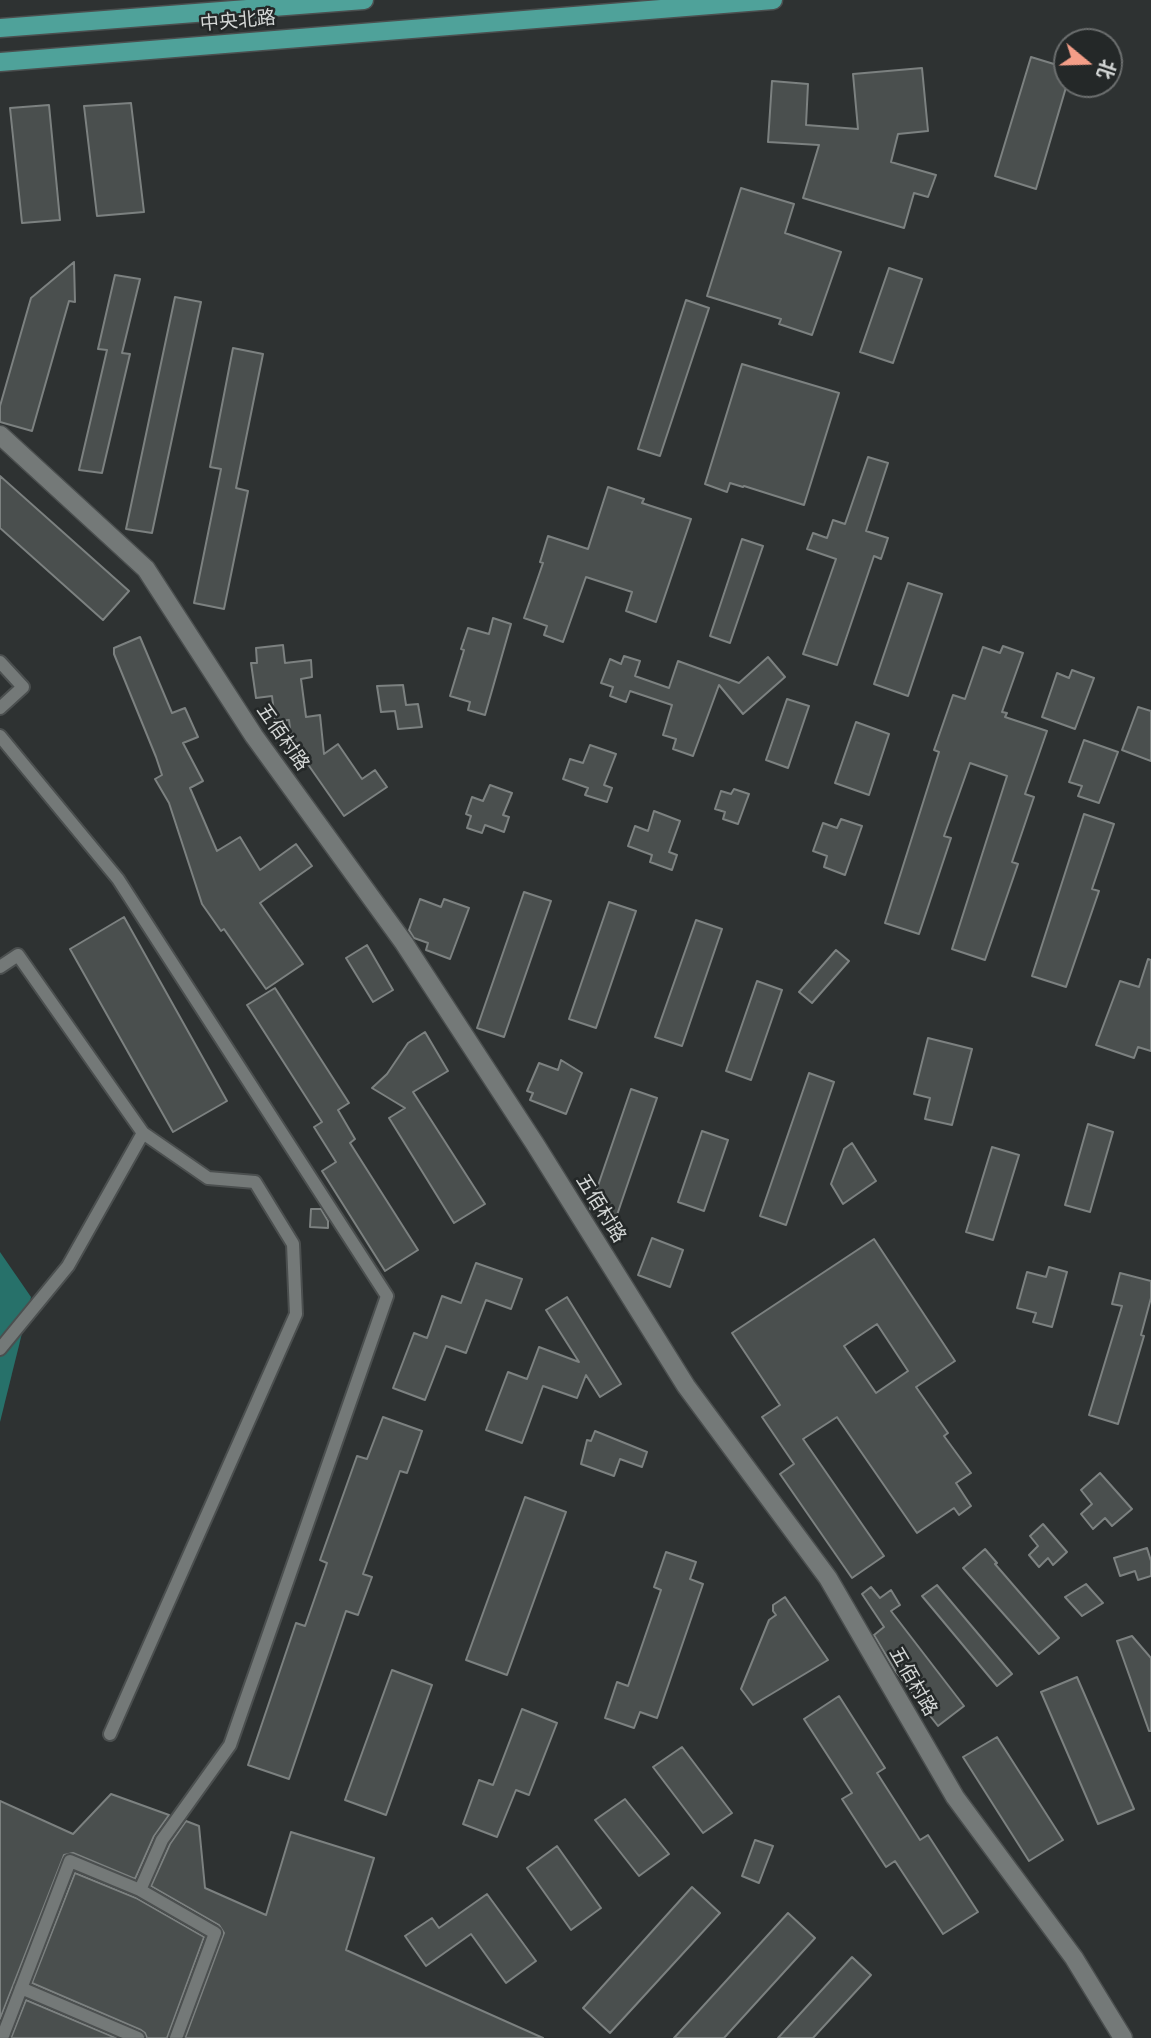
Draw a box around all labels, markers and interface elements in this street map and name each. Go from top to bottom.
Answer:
street label: 中央北路 [199,7,277,37]
north arrow [1053,28,1123,98]
text: 北 [1091,56,1122,83]
street label: 五佰村路 [251,700,313,776]
street label: 五佰村路 [570,1171,630,1247]
street label: 五佰村路 [883,1643,941,1721]

